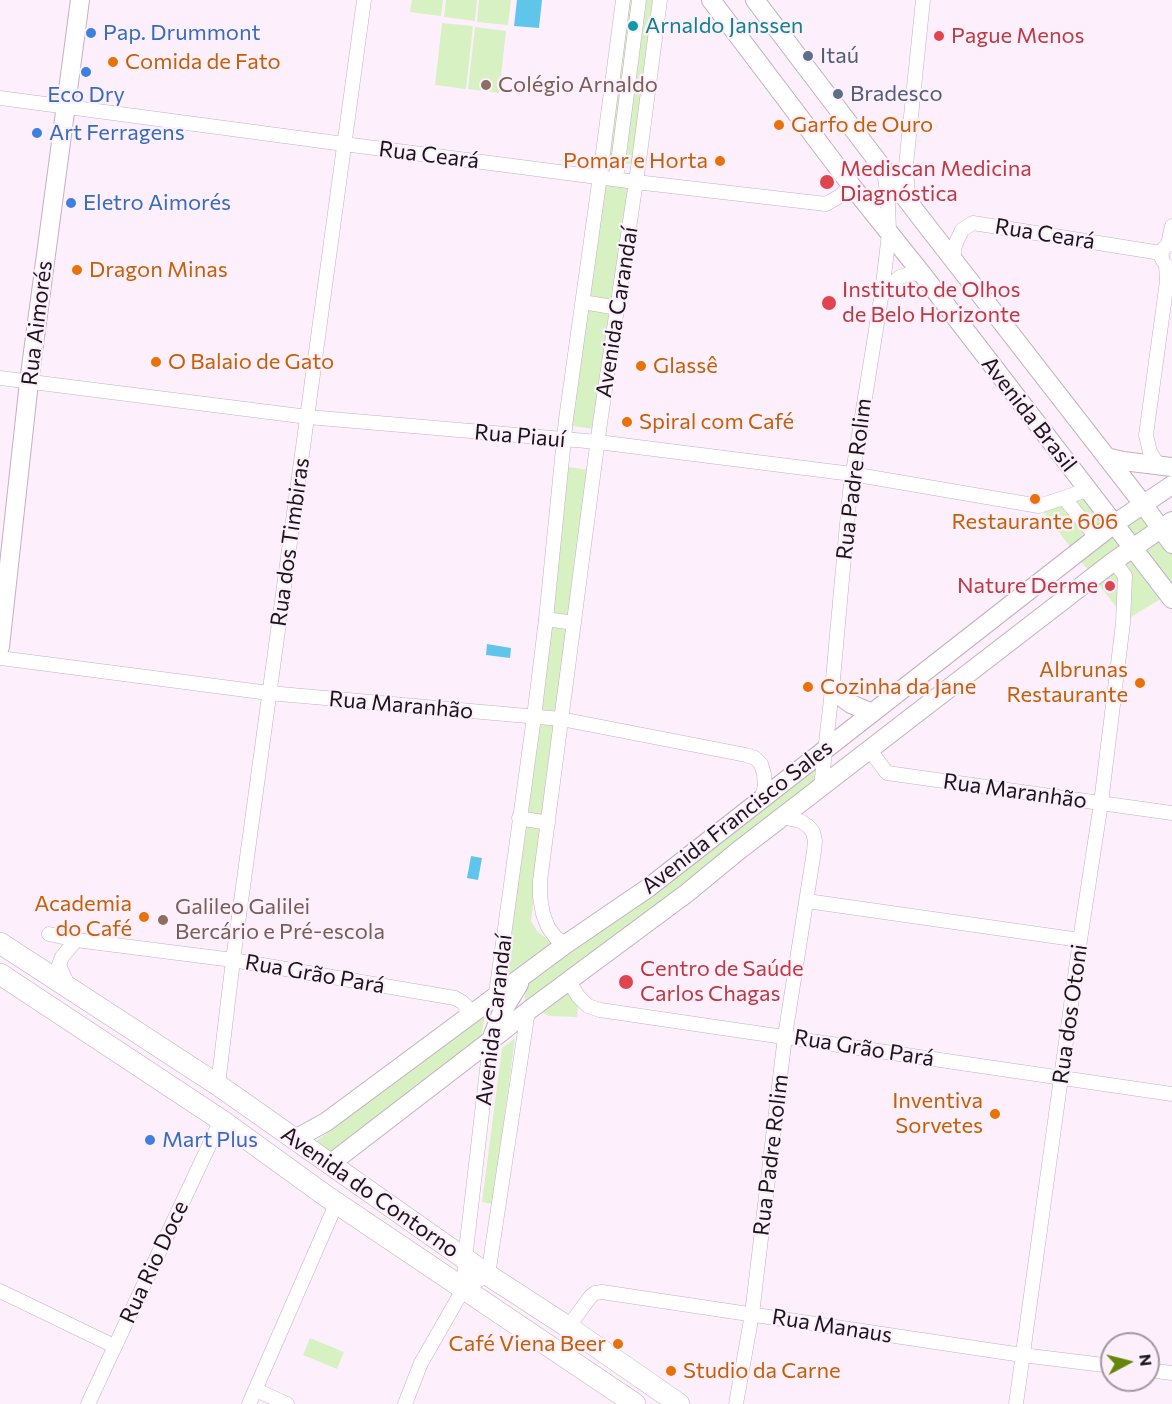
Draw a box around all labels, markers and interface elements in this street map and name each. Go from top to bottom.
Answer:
place label: Arnaldo Janssen [645,13,803,39]
marker: Arnaldo Janssen [626,19,640,33]
place label: Pap. Drummont [103,20,261,46]
place label: Pague Menos [951,23,1084,49]
marker: Pap. Drummont [84,26,98,40]
marker: Pague Menos [932,29,946,43]
place label: Itaú [820,43,859,69]
place label: Comida de Fato [125,49,281,75]
marker: Itaú [801,49,815,63]
marker: Comida de Fato [106,55,120,69]
marker: Eco Dry [79,65,93,79]
place label: Colégio Arnaldo [498,72,658,98]
marker: Colégio Arnaldo [479,78,493,92]
place label: Bradesco [850,81,943,107]
place label: Eco Dry [47,82,125,108]
marker: Bradesco [831,87,845,101]
place label: Garfo de Ouro [791,112,933,138]
marker: Garfo de Ouro [772,118,786,132]
place label: Art Ferragens [49,120,185,146]
marker: Art Ferragens [30,126,44,140]
street label: Rua Ceará [377,136,481,174]
place label: Pomar e Horta [563,148,708,174]
marker: Pomar e Horta [713,154,727,168]
place label: Mediscan Medicina Diagnóstica [840,156,1032,208]
marker: Mediscan Medicina Diagnóstica [818,173,836,191]
place label: Eletro Aimorés [83,190,231,216]
marker: Eletro Aimorés [64,196,78,210]
street label: Rua Ceará [993,213,1097,255]
street label: Avenida Carandaí [590,225,644,399]
place label: Dragon Minas [89,257,228,283]
street label: Rua Aimorés [16,259,58,387]
marker: Dragon Minas [70,263,84,277]
place label: Instituto de Olhos de Belo Horizonte [842,277,1021,328]
marker: Instituto de Olhos de Belo Horizonte [820,294,838,312]
place label: O Balaio de Gato [168,349,334,375]
street label: Avenida Brasil [976,351,1082,477]
place label: Glassê [653,353,718,379]
marker: O Balaio de Gato [149,355,163,369]
marker: Glassê [634,359,648,373]
street label: Rua Padre Rolim [831,397,877,561]
place label: Spiral com Café [639,409,794,435]
marker: Spiral com Café [620,415,634,429]
street label: Rua Piauí [473,419,567,453]
street label: Rua dos Timbiras [265,456,315,628]
marker: Restaurante 606 [1028,492,1042,506]
place label: Restaurante 606 [952,509,1118,535]
place label: Nature Derme [957,573,1098,599]
marker: Nature Derme [1103,579,1117,593]
place label: Albrunas Restaurante [1006,657,1128,708]
place label: Cozinha da Jane [820,674,976,700]
marker: Albrunas Restaurante [1133,676,1147,690]
marker: Cozinha da Jane [801,680,815,694]
street label: Rua Maranhão [328,686,474,724]
street label: Avenida Francisco Sales [636,734,838,900]
street label: Rua Maranhão [941,768,1089,814]
place label: Academia do Café [34,891,132,942]
place label: Galileo Galilei Bercário e Pré-escola [175,894,385,945]
marker: Academia do Café [137,910,151,924]
marker: Galileo Galilei Bercário e Pré-escola [156,913,170,927]
street label: Avenida Carandaí [470,933,518,1107]
street label: Rua dos Otoni [1047,942,1093,1086]
street label: Rua Grão Pará [243,949,387,999]
place label: Centro de Saúde Carlos Chagas [640,956,804,1008]
marker: Centro de Saúde Carlos Chagas [617,973,635,991]
street label: Rua Grão Pará [792,1024,936,1072]
street label: Rua Padre Rolim [748,1073,794,1237]
place label: Inventiva Sorvetes [892,1088,983,1140]
marker: Inventiva Sorvetes [988,1107,1002,1121]
street label: Avenida do Contorno [276,1121,464,1263]
place label: Mart Plus [162,1127,258,1153]
marker: Mart Plus [143,1133,157,1147]
street label: Rua Rio Doce [114,1197,194,1327]
street label: Rua Manaus [770,1303,894,1349]
place label: Café Viena Beer [449,1331,606,1357]
north arrow [1100,1332,1160,1392]
marker: Café Viena Beer [611,1337,625,1351]
text: N [1136,1353,1157,1367]
place label: Studio da Carne [683,1358,841,1384]
marker: Studio da Carne [664,1364,678,1378]

